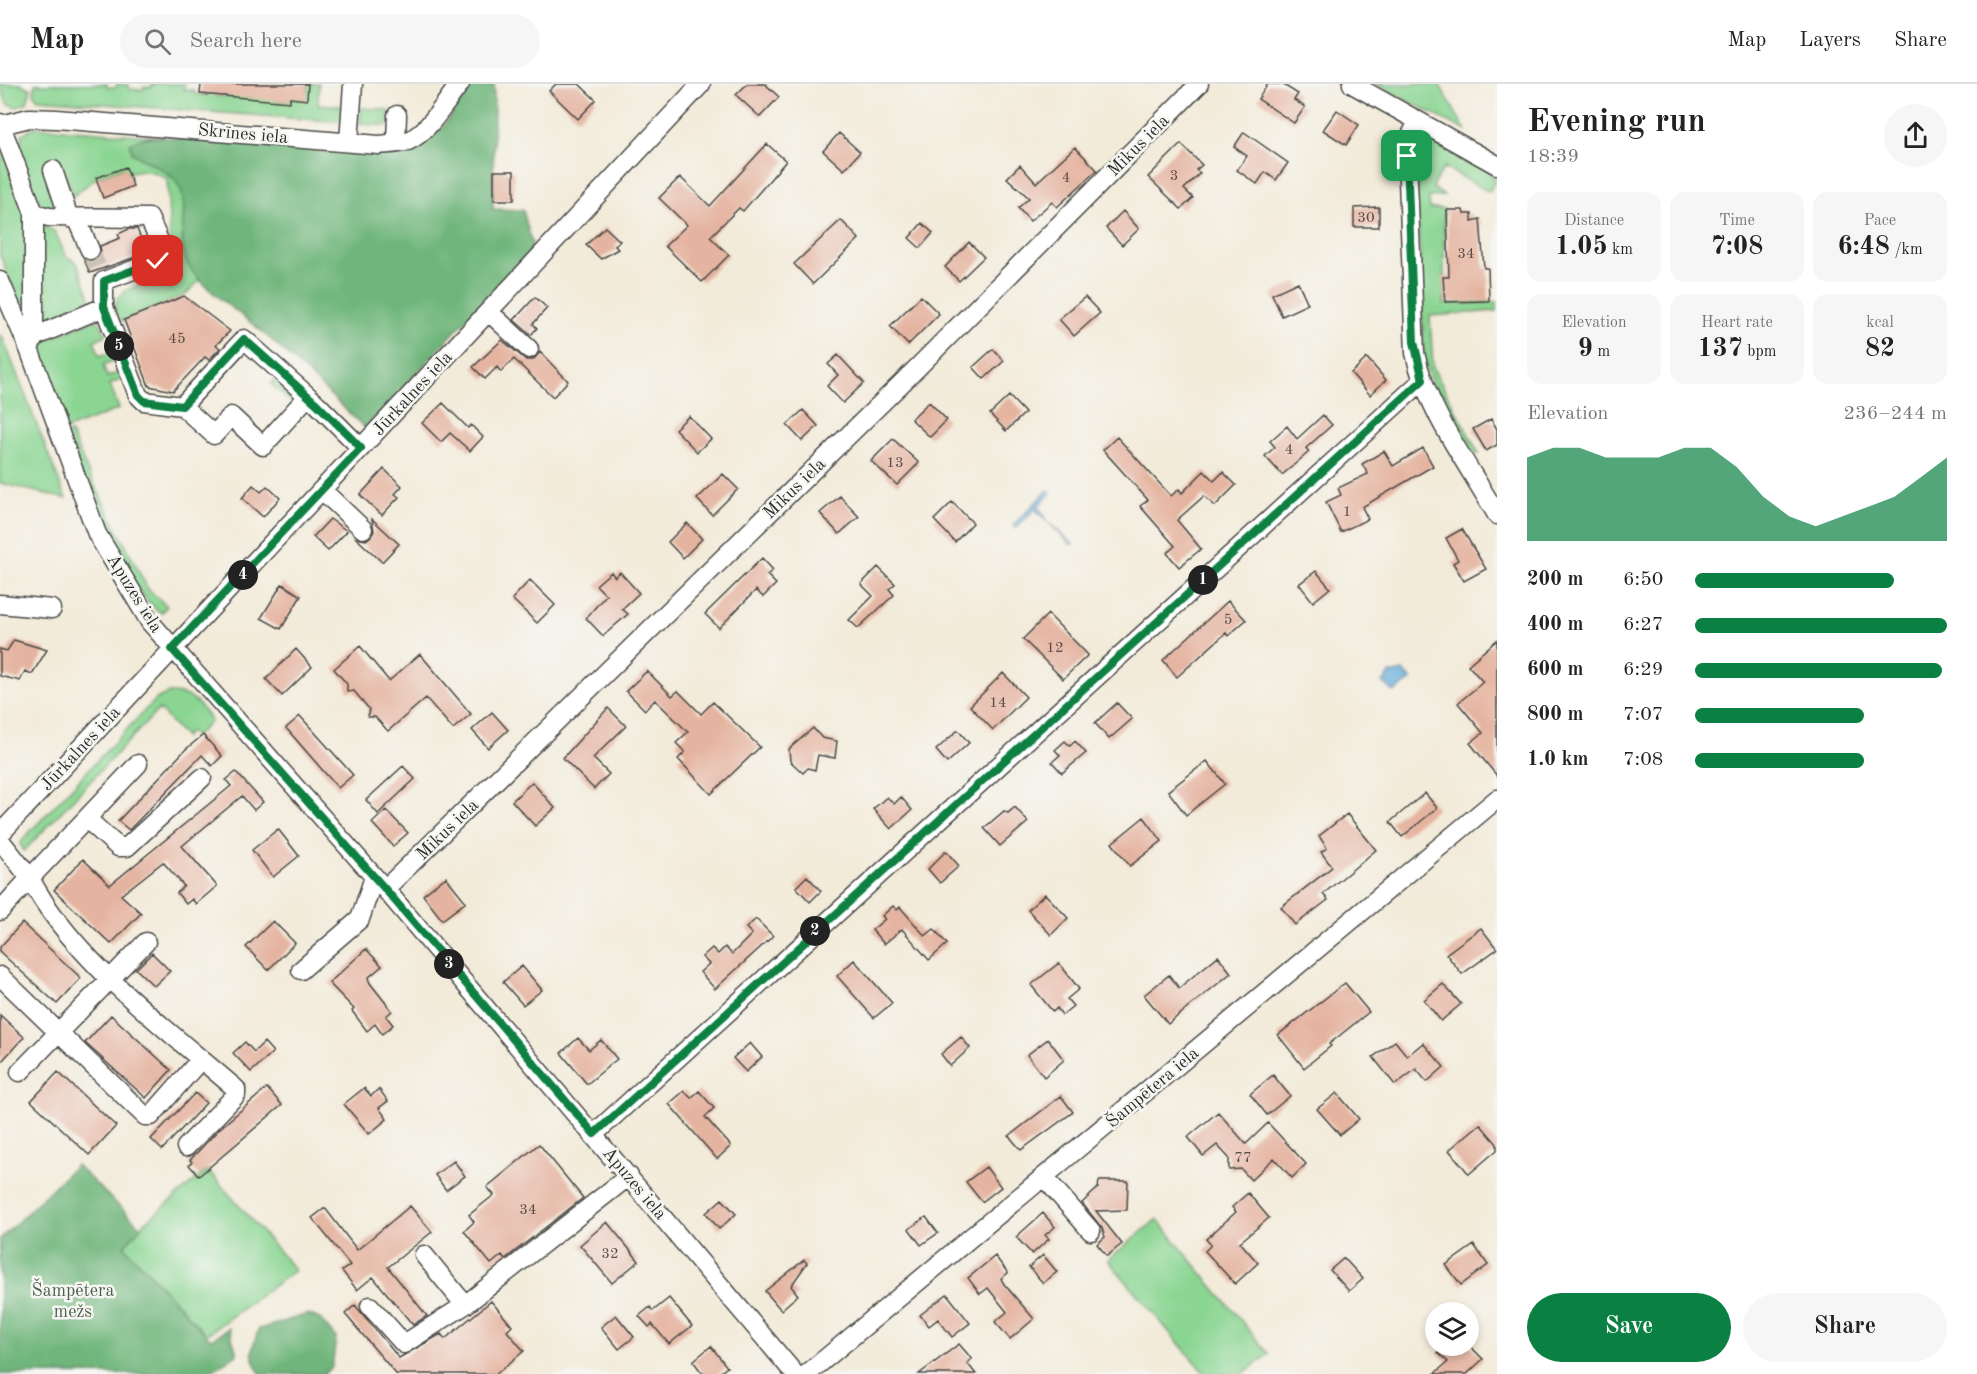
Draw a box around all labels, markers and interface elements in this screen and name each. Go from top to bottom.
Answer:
search box [120,14,540,68]
icon: search [141,25,174,58]
text: Map [30,27,84,55]
text: Search here [189,30,302,52]
text: Map [1727,30,1766,51]
text: Layers [1799,30,1861,51]
text: Share [1894,30,1947,51]
button: share [1884,104,1947,167]
text: Evening run [1527,106,1706,139]
street label: Mikus iela [1105,111,1173,180]
street label: Skrīnes iela [197,121,289,147]
pin [1381,130,1432,181]
icon: arrive [1390,139,1423,172]
text: 18:39 [1527,147,1579,167]
house number: 3 [1170,169,1178,184]
house number: 4 [1062,171,1070,186]
house number: 30 [1357,211,1375,226]
text: Distance [1564,213,1624,229]
text: Time [1719,213,1755,229]
text: Pace [1864,213,1896,229]
text: 1.05 [1555,234,1608,260]
text: 7:08 [1711,234,1763,260]
text: 6:48 [1837,234,1890,260]
pin [132,235,183,286]
text: km [1608,242,1633,258]
text: /km [1890,242,1923,258]
icon: check [141,244,174,277]
house number: 34 [1457,247,1475,262]
text: Elevation [1561,315,1627,331]
text: Heart rate [1701,315,1773,331]
text: kcal [1866,315,1894,331]
pin: 5 [104,331,134,361]
house number: 45 [168,332,186,347]
text: 9 [1578,336,1593,362]
text: 137 [1698,336,1743,362]
text: 82 [1865,336,1895,362]
text: 5 [114,338,124,354]
text: m [1593,344,1610,360]
text: bpm [1743,344,1776,360]
street label: Jūrkalnes iela [369,348,456,439]
text: Elevation [1527,404,1608,424]
text: 236–244 m [1844,404,1947,424]
house number: 4 [1285,443,1293,458]
street label: Mikus iela [760,455,829,523]
house number: 13 [886,456,904,471]
house number: 1 [1343,505,1351,520]
street label: Apuzes iela [103,551,165,636]
pin: 4 [228,560,258,590]
pin: 1 [1188,565,1218,595]
text: 4 [238,567,248,583]
text: 200 m [1527,570,1583,590]
text: 6:50 [1623,570,1663,590]
text: 1 [1198,572,1208,588]
house number: 5 [1224,613,1232,628]
text: 400 m [1527,615,1583,635]
text: 6:27 [1623,615,1663,635]
house number: 12 [1046,641,1064,656]
text: 600 m [1527,660,1583,680]
text: 6:29 [1623,660,1663,680]
house number: 14 [989,696,1007,711]
street label: Jūrkalnes iela [37,703,124,794]
text: 800 m [1527,705,1583,725]
text: 7:07 [1623,705,1663,725]
text: 1.0 km [1527,750,1589,770]
text: 7:08 [1623,750,1663,770]
street label: Mikus iela [413,796,482,864]
pin: 2 [800,916,830,946]
text: 2 [810,923,820,939]
pin: 3 [434,949,464,979]
text: 3 [444,956,454,972]
street label: Šampētera iela [1100,1040,1202,1132]
street label: Apuzes iela [599,1144,670,1223]
house number: 77 [1234,1151,1252,1166]
house number: 34 [519,1203,537,1218]
house number: 32 [601,1247,619,1262]
park label: Šampētera mežs [32,1277,115,1321]
button: Save [1527,1293,1731,1362]
button: Share [1743,1293,1947,1362]
map controls [1425,1302,1479,1356]
button: layers [1425,1302,1479,1356]

